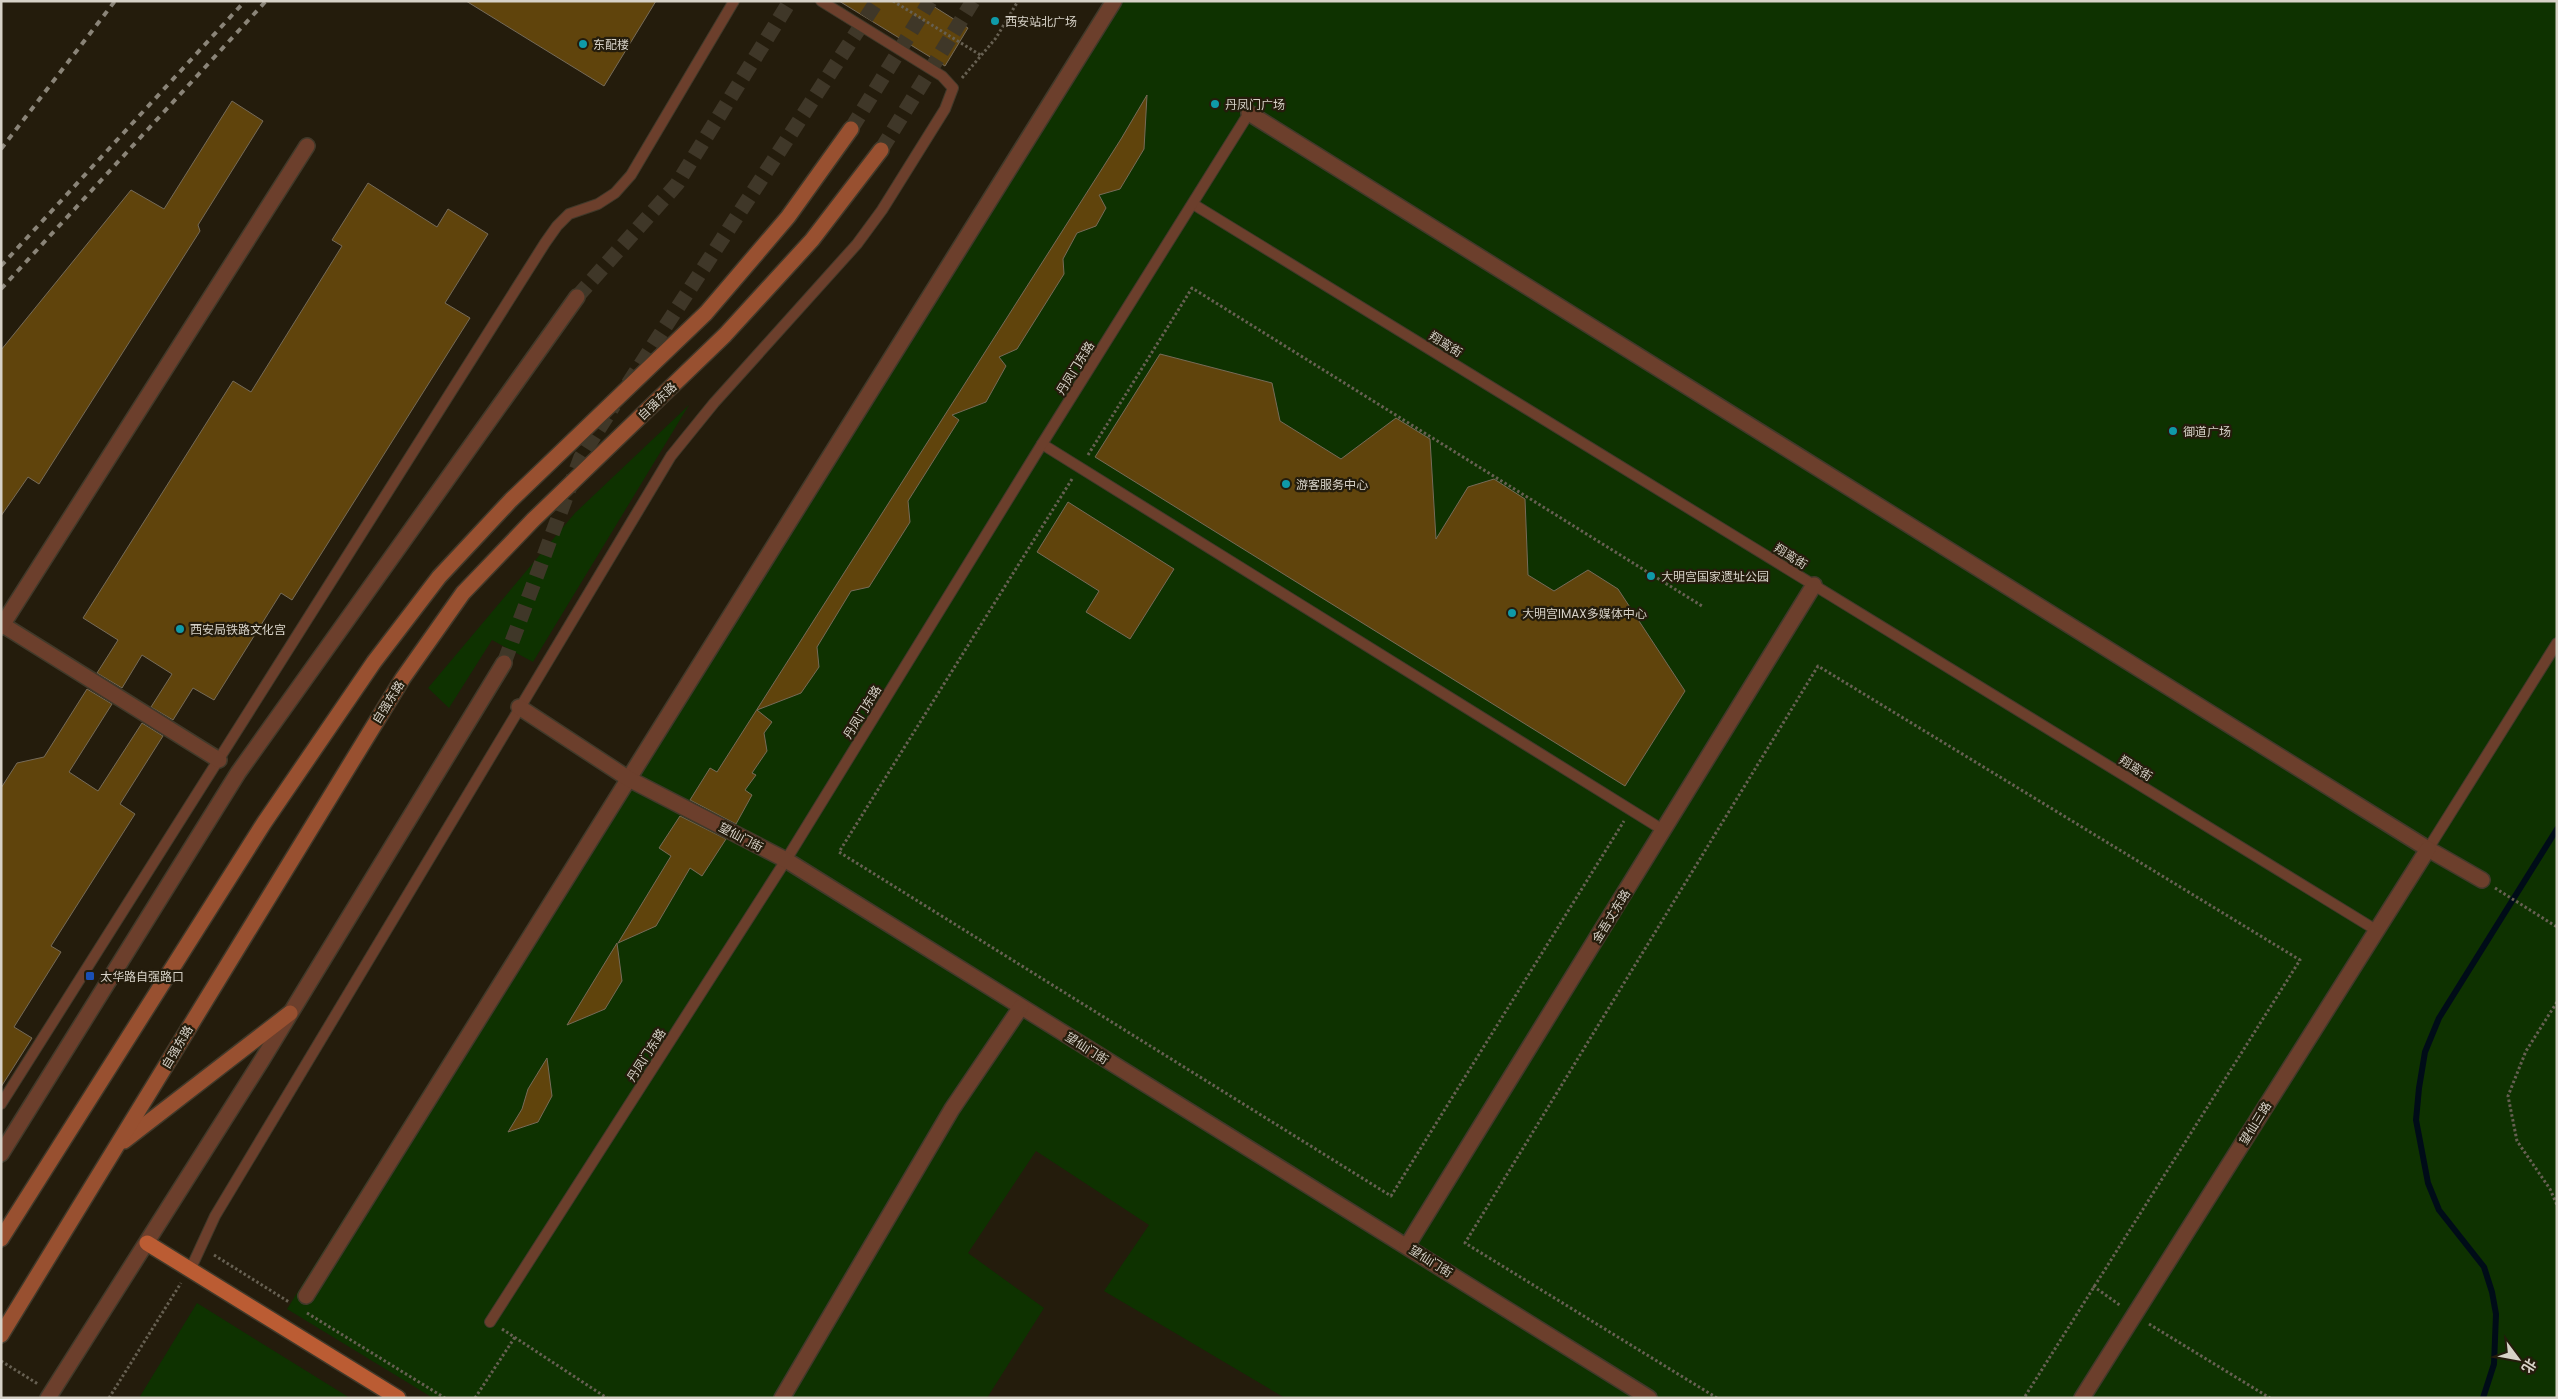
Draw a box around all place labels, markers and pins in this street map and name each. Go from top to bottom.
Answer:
place label: 西安站北广场 [1005,13,1077,30]
marker: 西安站北广场 [989,15,1001,27]
place label: 东配楼 [593,36,629,53]
marker: 东配楼 [577,38,589,50]
place label: 丹凤门广场 [1225,96,1285,113]
marker: 丹凤门广场 [1209,98,1221,110]
place label: 御道广场 [2183,423,2231,440]
marker: 御道广场 [2167,425,2179,437]
place label: 游客服务中心 [1296,476,1368,493]
marker: 游客服务中心 [1280,478,1292,490]
place label: 大明宫国家遗址公园 [1661,568,1769,585]
marker: 大明宫国家遗址公园 [1645,570,1657,582]
place label: 大明宫IMAX多媒体中心 [1522,605,1647,622]
marker: 大明宫IMAX多媒体中心 [1506,607,1518,619]
place label: 西安局铁路文化宫 [190,621,286,638]
marker: 西安局铁路文化宫 [174,623,186,635]
place label: 太华路自强路口 [100,968,184,985]
marker: 太华路自强路口 [84,970,96,982]

